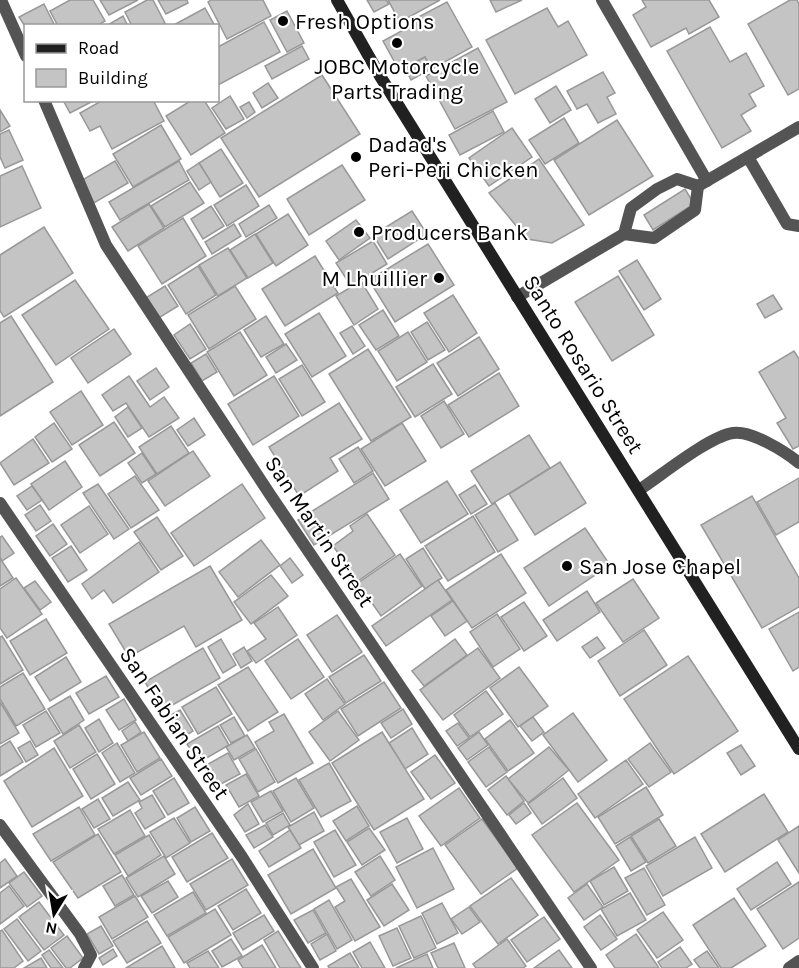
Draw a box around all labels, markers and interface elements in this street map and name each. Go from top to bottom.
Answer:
place label: Fresh Options [295,9,435,35]
marker: Fresh Options [276,14,290,28]
legend [24,24,219,102]
marker: JOBC Motorcycle Parts Trading [390,36,404,50]
text: Road [78,37,119,59]
place label: JOBC Motorcycle Parts Trading [315,54,479,105]
text: Building [78,67,148,89]
place label: Dadad's Peri-Peri Chicken [368,132,539,183]
marker: Dadad's Peri-Peri Chicken [349,150,363,164]
place label: Producers Bank [371,220,528,246]
marker: Producers Bank [352,225,366,239]
place label: M Lhuillier [322,266,427,292]
street label: Santo Rosario Street [518,270,649,459]
marker: M Lhuillier [432,271,446,285]
street label: San Martin Street [259,451,379,612]
place label: San Jose Chapel [579,554,741,580]
marker: San Jose Chapel [560,559,574,573]
street label: San Fabian Street [114,643,235,804]
north arrow [24,884,84,944]
text: N [44,918,59,939]

